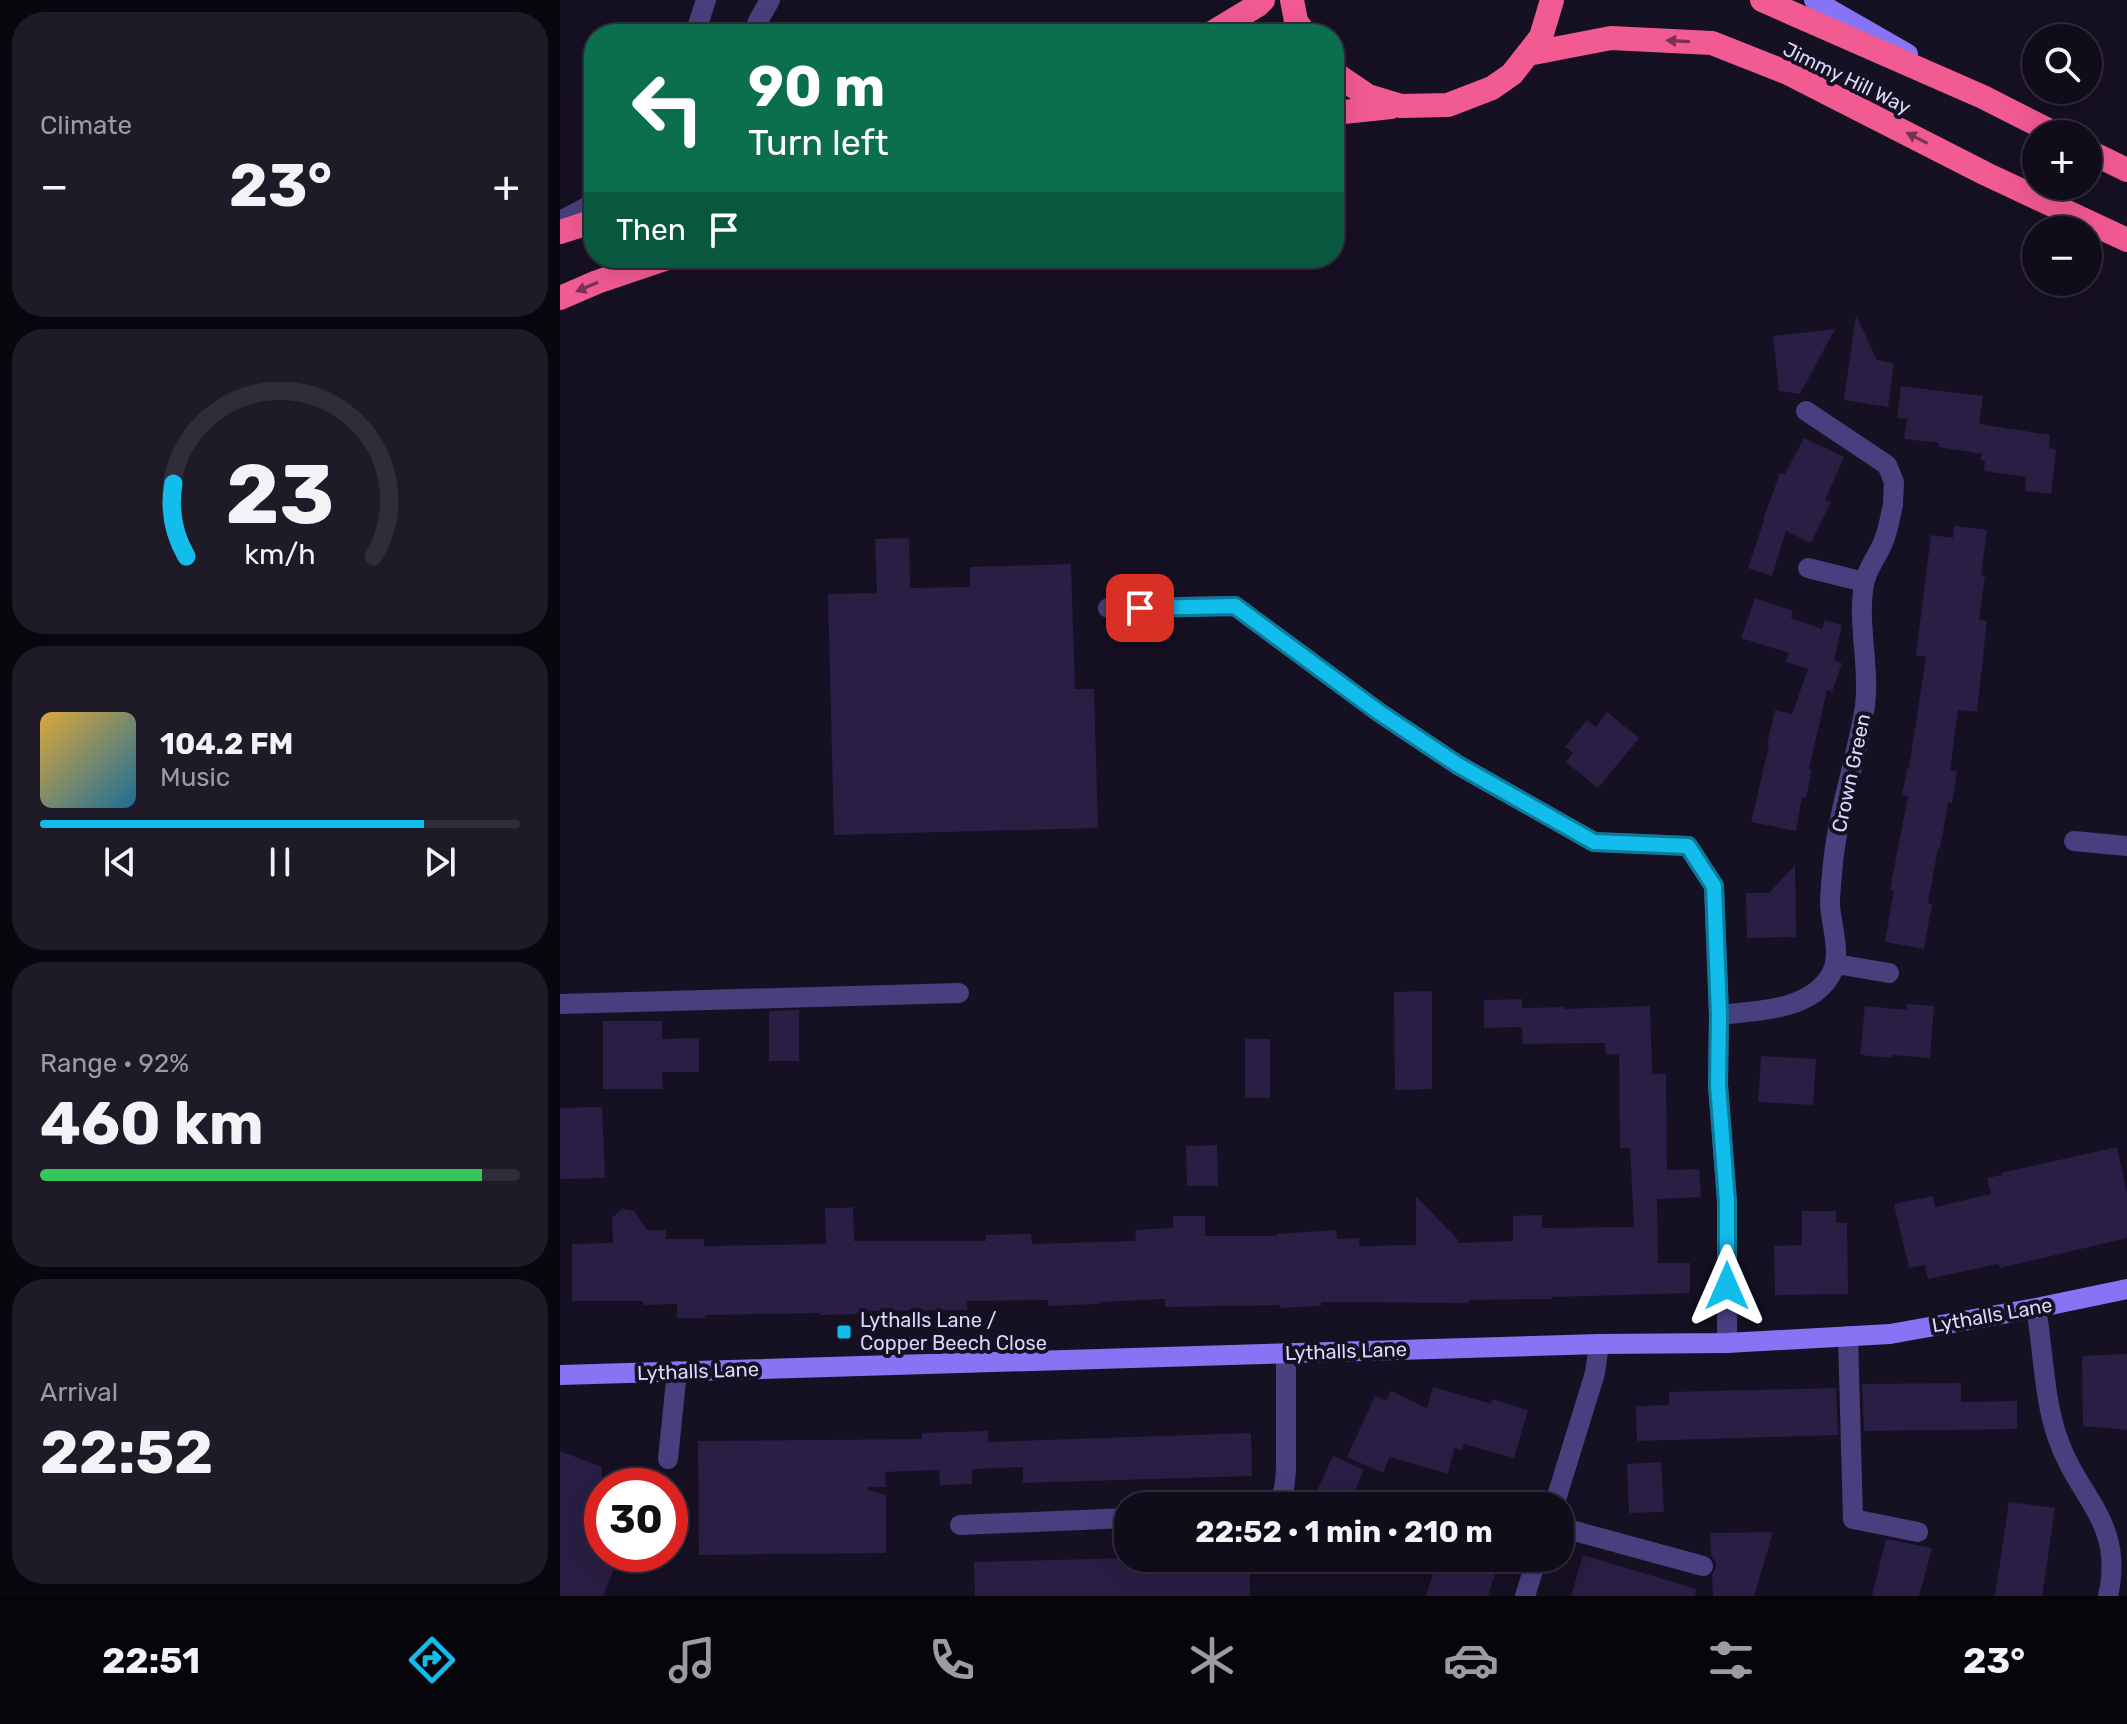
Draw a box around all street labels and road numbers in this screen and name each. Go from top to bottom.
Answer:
street label: Jimmy Hill Way [1779,37,1915,119]
street label: Crown Green [1827,712,1875,834]
street label: Lythalls Lane [1930,1293,2054,1337]
street label: Lythalls Lane [1285,1337,1407,1365]
street label: Lythalls Lane [637,1357,759,1385]

